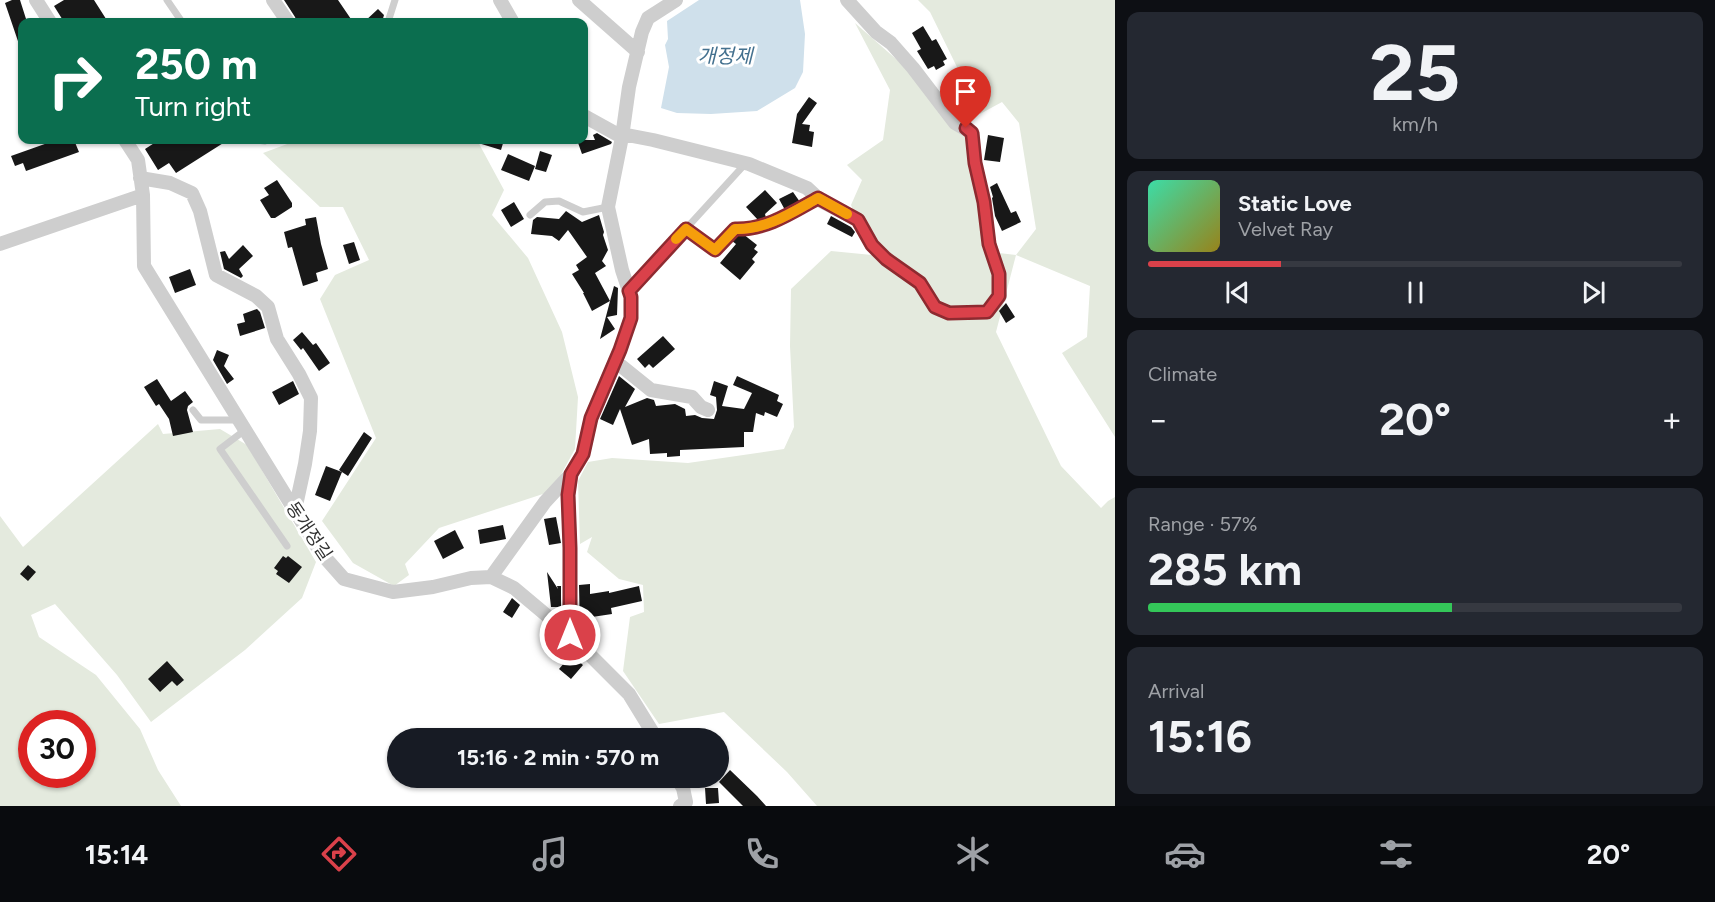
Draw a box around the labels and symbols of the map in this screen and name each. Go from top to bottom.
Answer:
water label: 개정제 [697,44,755,68]
pin [940,66,991,128]
street label: 동개정길 [281,497,337,565]
position arrow [538,603,602,667]
speed limit sign: 30 [18,710,96,788]

